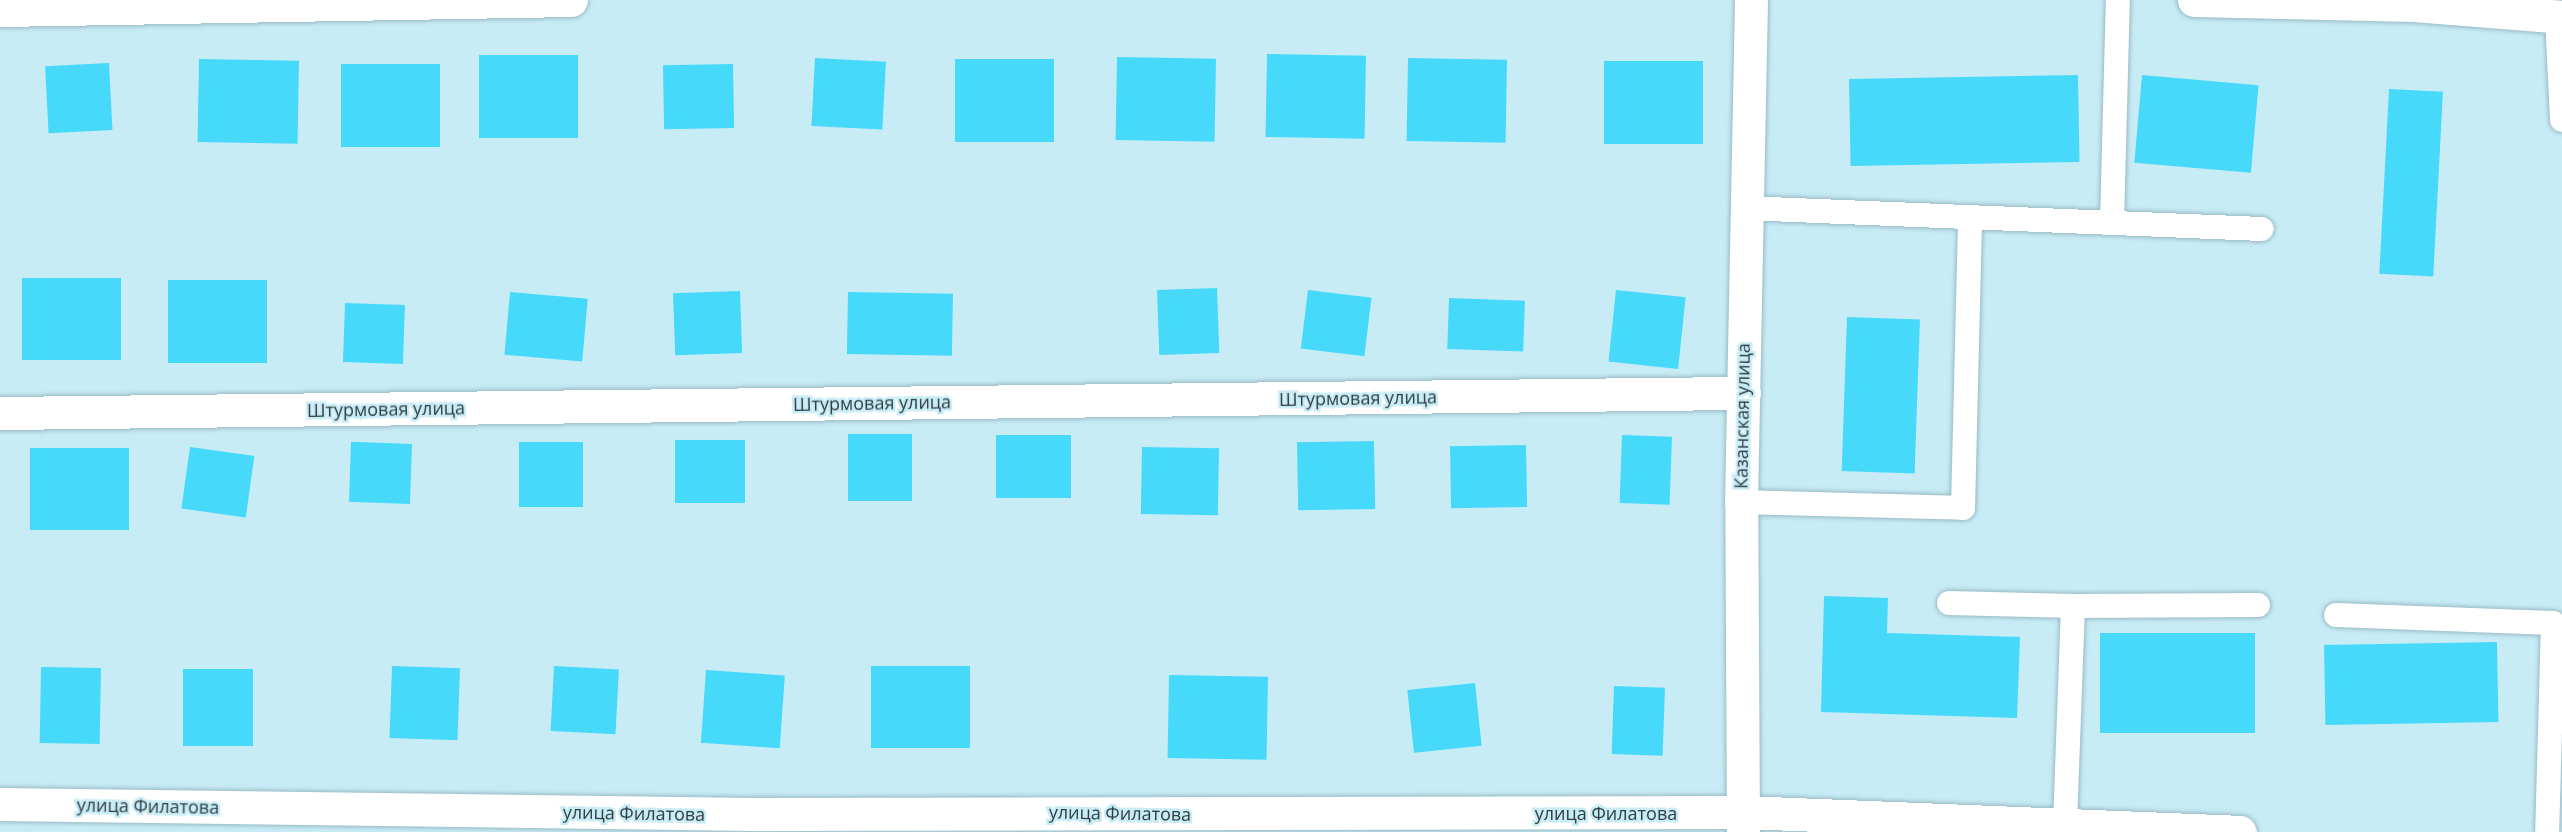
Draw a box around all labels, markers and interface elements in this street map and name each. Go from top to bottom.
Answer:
street label: Казанская улица [1730,343,1754,489]
street label: Штурмовая улица [1279,386,1437,410]
street label: Штурмовая улица [793,391,951,415]
street label: Штурмовая улица [307,397,465,421]
street label: улица Филатова [77,794,219,818]
street label: улица Филатова [563,801,705,825]
street label: улица Филатова [1049,801,1191,825]
street label: улица Филатова [1535,802,1677,824]

